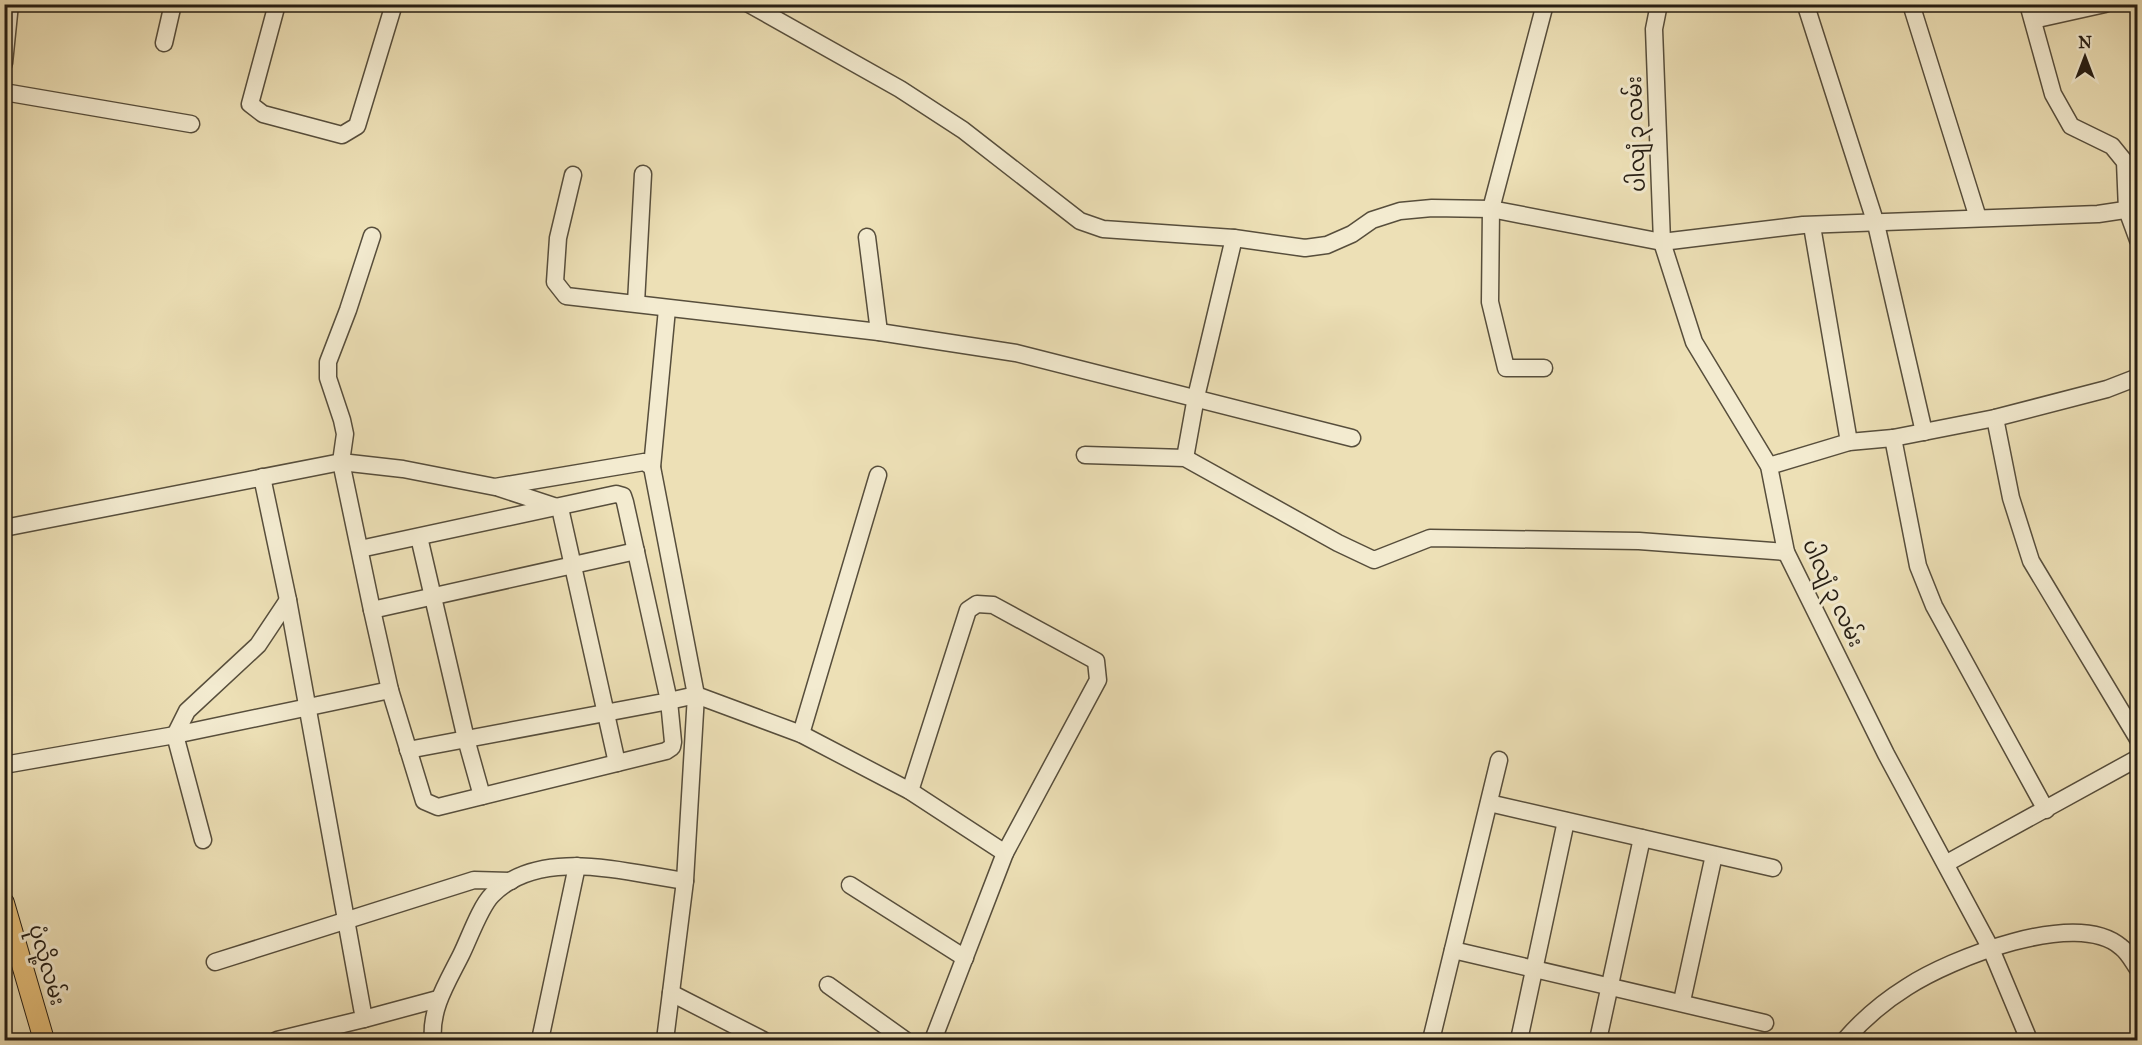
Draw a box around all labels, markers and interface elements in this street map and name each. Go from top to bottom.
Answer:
north arrow [2055,27,2115,87]
text: N [2078,33,2092,52]
street label: ပါလျံ ၃ လမ်း [1618,75,1656,193]
street label: ပါလျံ ၃ လမ်း [1792,534,1872,653]
street label: ပုံလို့လမ်း [19,921,74,1010]

